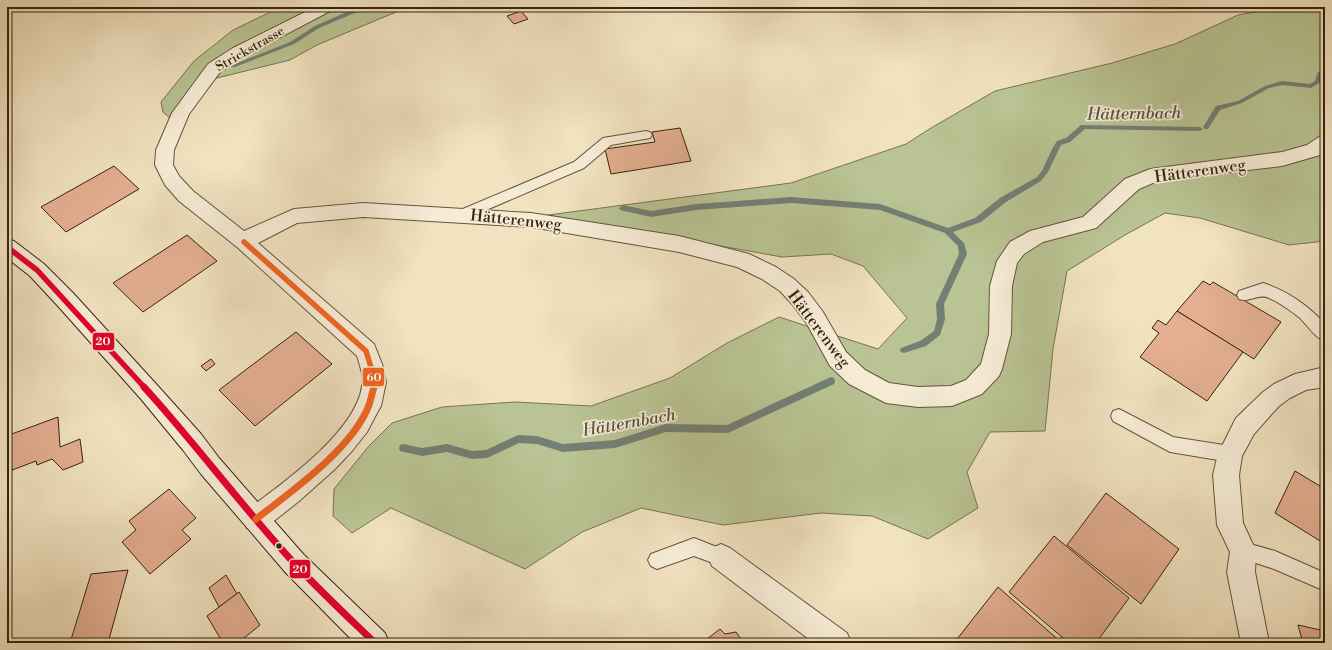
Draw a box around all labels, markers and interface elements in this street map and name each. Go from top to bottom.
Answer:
street label: Strickstrasse [213,23,288,75]
water label: Hätternbach [1086,102,1182,126]
street label: Hätterenweg [1153,155,1248,187]
street label: Hätterenweg [469,205,563,235]
street label: Hätterenweg [783,286,855,372]
line badge: 20 [92,332,115,351]
text: 20 [96,335,110,349]
line badge: 60 [362,367,385,387]
text: 60 [367,371,381,385]
water label: Hätternbach [580,404,678,442]
unlabelled marker [274,541,284,551]
line badge: 20 [289,559,311,579]
text: 20 [293,563,307,577]

